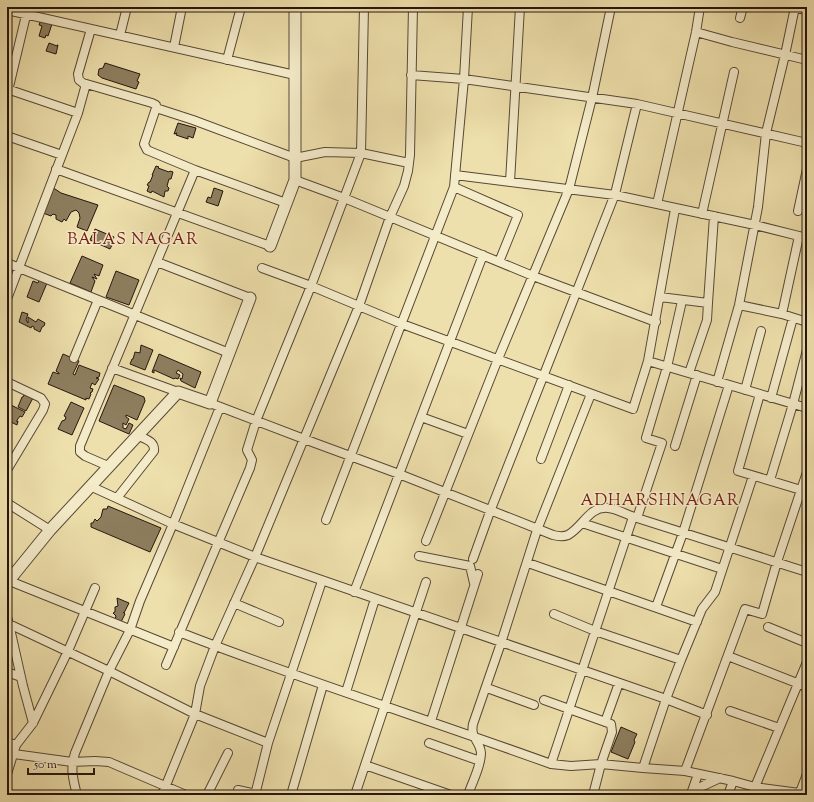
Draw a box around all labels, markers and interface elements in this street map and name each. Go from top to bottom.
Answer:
district label: BALAS NAGAR [67,229,199,252]
district label: ADHARSHNAGAR [580,490,740,513]
scale bar [28,750,94,776]
text: 50 m [33,756,57,774]

